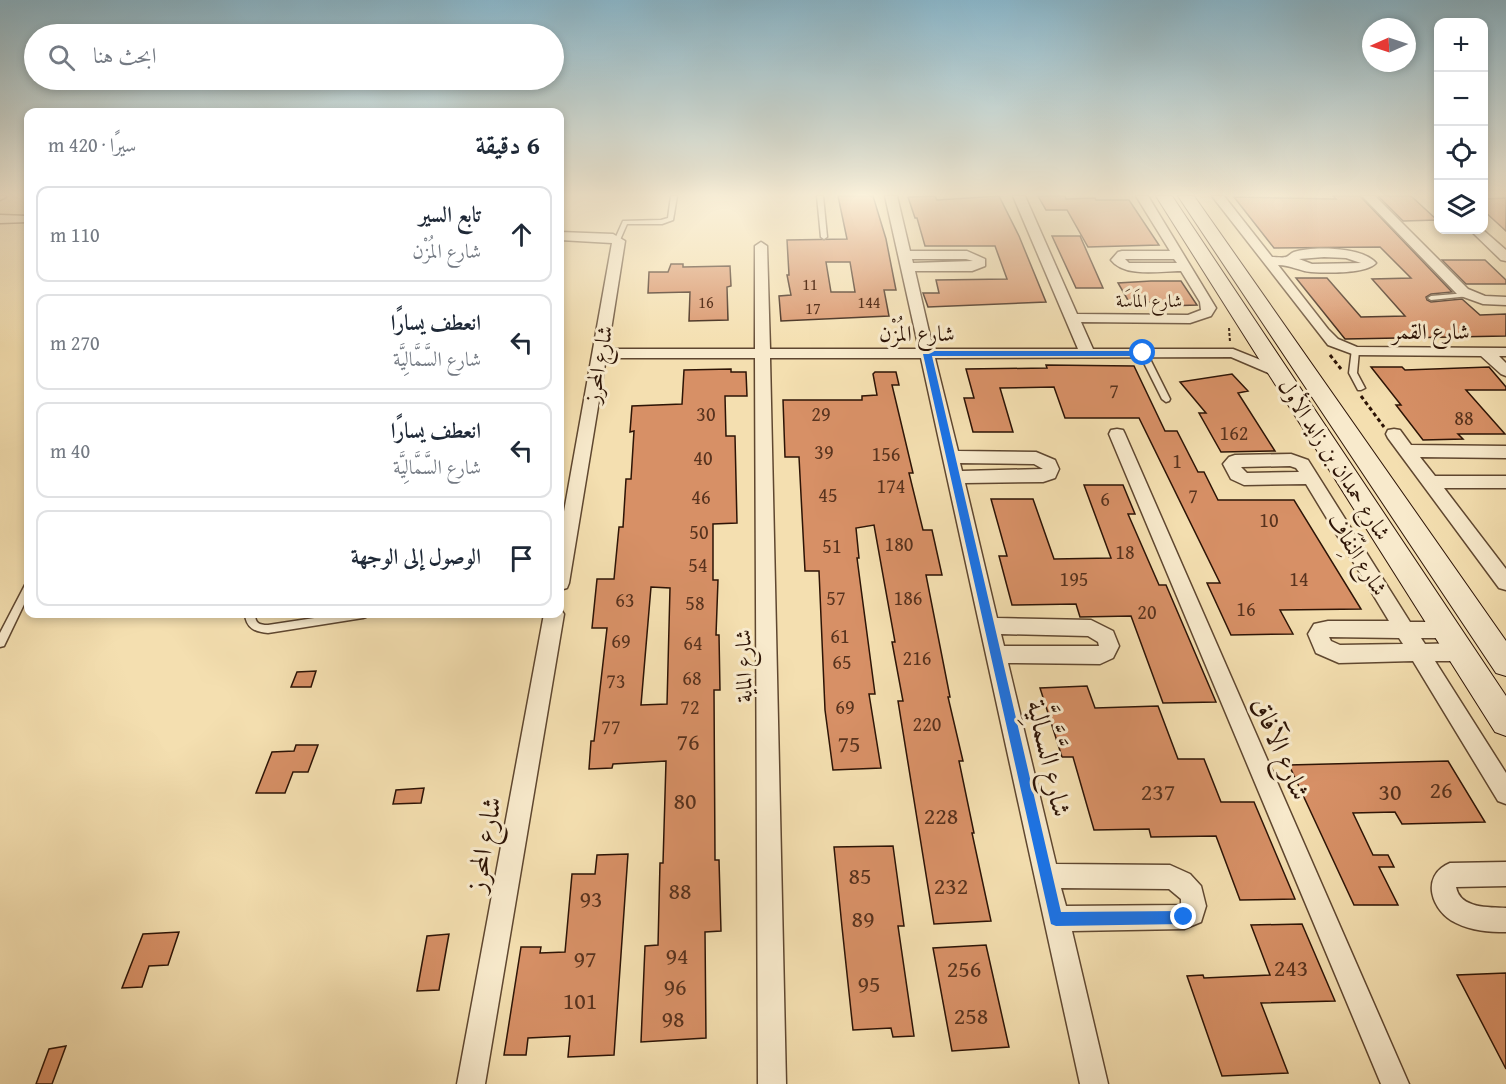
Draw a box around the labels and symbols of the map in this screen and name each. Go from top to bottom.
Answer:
north arrow [1362,18,1416,72]
house number: 11 [802,272,818,296]
street label: شارع المَاسَة [1116,287,1182,316]
house number: 16 [698,290,714,314]
house number: 144 [857,290,881,314]
house number: 17 [805,296,821,320]
street label: شارع المُزْن [879,315,955,352]
street label: شارع القمر [1390,315,1470,350]
street label: شارع المحرز [575,323,623,408]
route start [1129,339,1155,365]
street label: شارع حمدان بن زايد الأول [1268,372,1399,548]
house number: 7 [1109,376,1119,405]
house number: 30 [696,399,716,428]
house number: 29 [811,399,831,428]
house number: 88 [1454,403,1474,432]
house number: 162 [1220,418,1248,447]
house number: 39 [814,437,834,466]
house number: 156 [872,439,900,468]
house number: 40 [693,443,713,472]
house number: 1 [1172,446,1182,475]
house number: 174 [877,471,905,500]
house number: 45 [818,480,838,509]
house number: 7 [1188,481,1198,510]
house number: 46 [691,482,711,511]
house number: 6 [1100,484,1110,513]
house number: 10 [1259,505,1279,534]
street label: شارع النِّفَاف [1318,507,1396,603]
house number: 50 [689,517,709,546]
house number: 180 [885,529,913,558]
house number: 51 [822,531,842,560]
house number: 18 [1115,537,1135,566]
house number: 54 [688,550,708,579]
house number: 195 [1060,564,1088,593]
house number: 14 [1289,564,1309,593]
house number: 57 [826,583,846,612]
house number: 186 [894,583,922,612]
house number: 63 [615,585,635,614]
house number: 58 [685,588,705,617]
house number: 16 [1236,594,1256,623]
house number: 20 [1137,597,1157,626]
house number: 61 [830,621,850,650]
house number: 69 [611,626,631,655]
house number: 64 [683,628,703,657]
street label: شارع الماية [726,629,763,703]
house number: 216 [903,643,931,672]
house number: 65 [832,647,852,676]
house number: 68 [682,663,702,692]
house number: 73 [606,666,626,695]
street label: شارع الآفاق [1240,690,1322,807]
house number: 72 [680,692,700,721]
house number: 69 [835,692,855,721]
street label: شارع السَّمَّالِيَّة [1013,695,1084,821]
house number: 220 [913,709,941,738]
house number: 77 [601,712,621,741]
house number: 76 [676,724,700,759]
house number: 75 [837,726,861,761]
house number: 26 [1429,772,1453,807]
house number: 237 [1141,774,1175,809]
house number: 30 [1378,774,1402,809]
house number: 80 [673,783,697,818]
street label: شارع المحرز [454,793,514,898]
house number: 228 [924,798,958,833]
house number: 85 [848,858,872,893]
house number: 232 [934,868,968,903]
house number: 88 [668,873,692,908]
house number: 93 [579,881,603,916]
house number: 89 [851,901,875,936]
route end [1170,903,1196,929]
house number: 94 [665,938,689,973]
house number: 97 [573,941,597,976]
house number: 243 [1274,950,1308,985]
house number: 256 [947,951,981,986]
house number: 95 [857,966,881,1001]
house number: 96 [663,969,687,1004]
house number: 101 [563,983,597,1018]
house number: 258 [954,998,988,1033]
house number: 98 [661,1001,685,1036]

